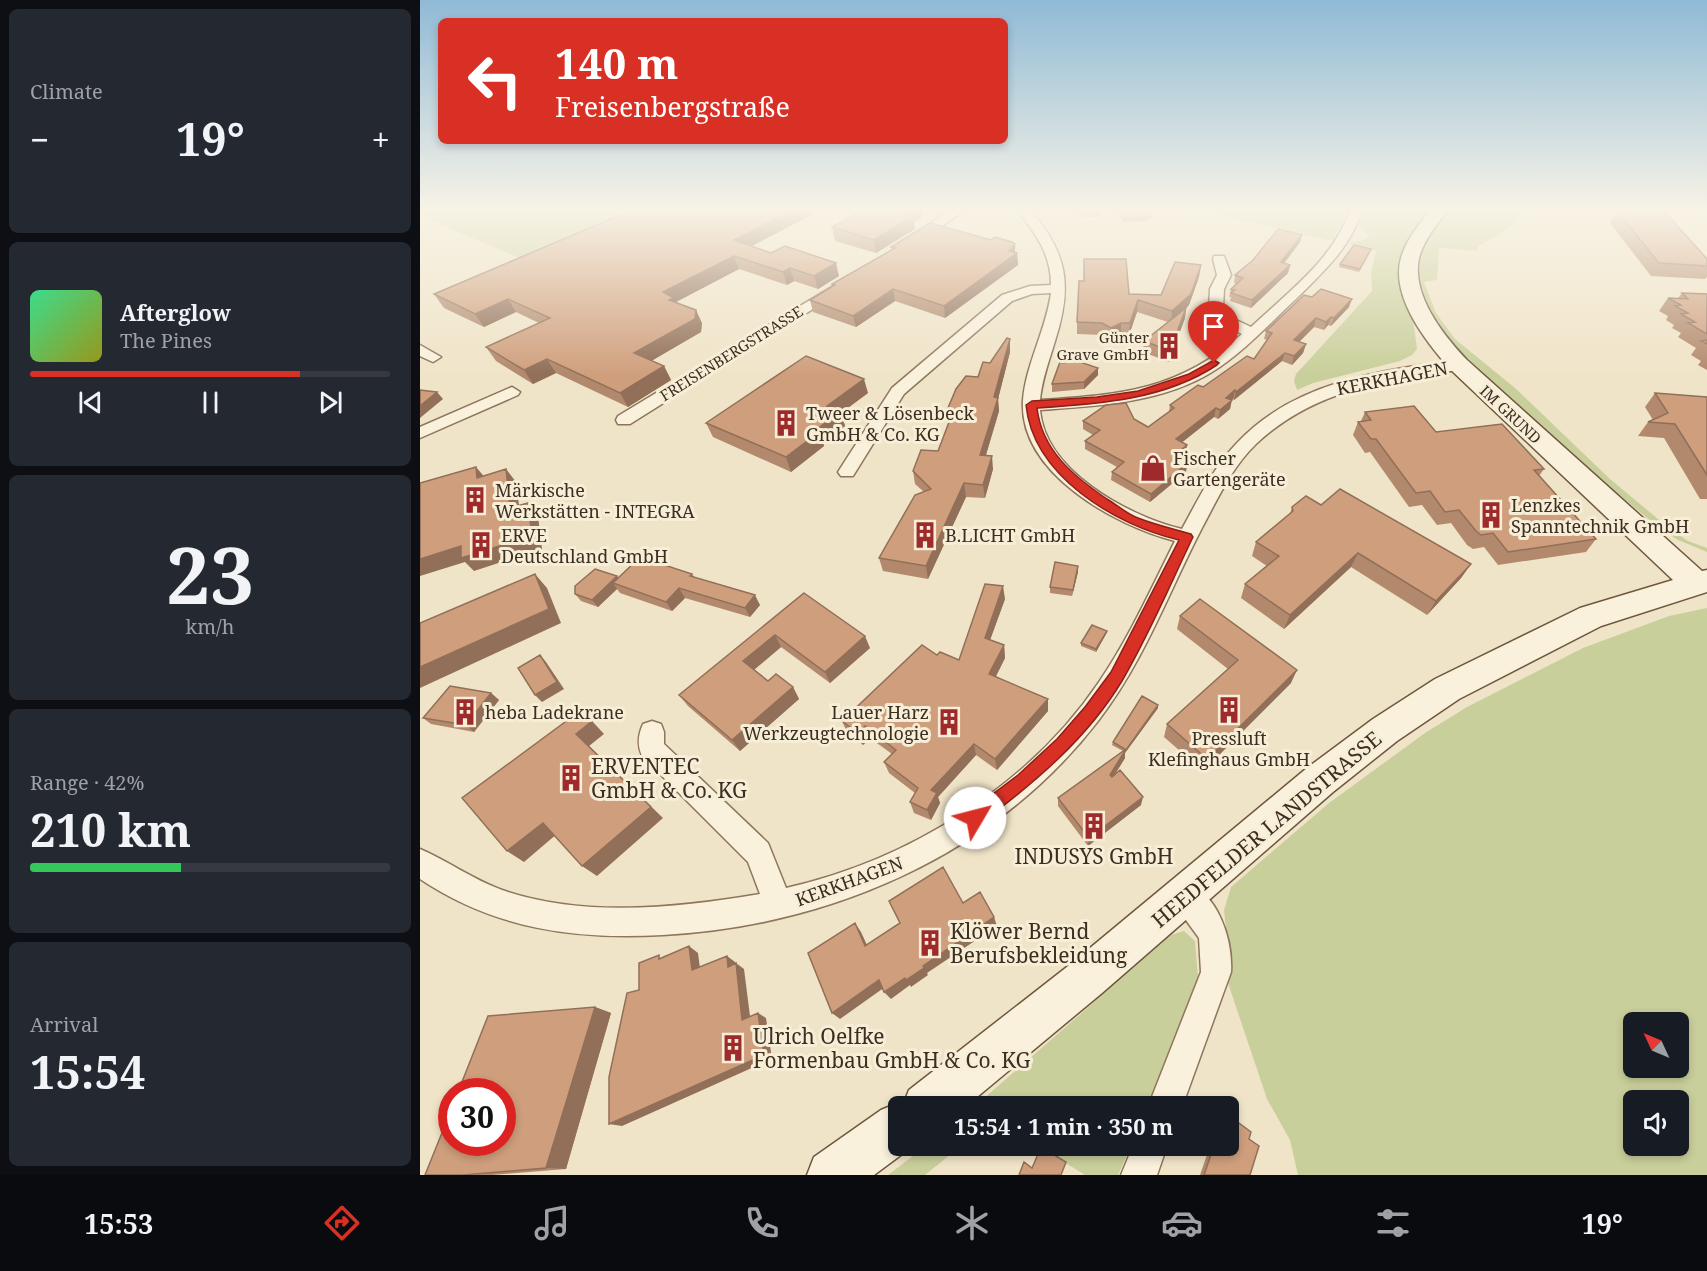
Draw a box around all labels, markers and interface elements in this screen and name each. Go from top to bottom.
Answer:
text: 140 m [555,34,679,91]
icon: left [456,42,534,120]
text: Climate [30,78,103,105]
text: Freisenbergstraße [555,88,790,125]
text: 19° [176,108,245,169]
text: − [30,117,49,162]
text: + [372,117,390,162]
text: Afterglow [120,297,231,327]
street label: FREISENBERGSTRASSE [656,301,806,405]
pin [1188,301,1239,363]
icon: arrive [1197,310,1230,343]
text: The Pines [120,327,212,354]
place label: Günter Grave GmbH [1056,327,1149,364]
building icon: Günter Grave GmbH [1154,331,1184,361]
street label: KERKHAGEN [1334,355,1450,401]
street label: IM GRUND [1476,380,1546,448]
icon: previous [74,386,107,419]
icon: pause [194,386,227,419]
icon: next [314,386,347,419]
place label: Tweer & Lösenbeck GmbH & Co. KG [806,401,974,446]
building icon: Tweer & Lösenbeck GmbH & Co. KG [771,408,801,438]
place label: Fischer Gartengeräte [1173,446,1286,491]
shop icon: Fischer Gartengeräte [1138,453,1168,483]
place label: Märkische Werkstätten - INTEGRA [495,478,695,523]
building icon: Märkische Werkstätten - INTEGRA [460,485,490,515]
place label: Lenzkes Spanntechnik GmbH [1511,493,1689,538]
building icon: Lenzkes Spanntechnik GmbH [1476,500,1506,530]
building icon: B.LICHT GmbH [910,520,940,550]
text: 23 [166,521,254,627]
place label: ERVE Deutschland GmbH [501,523,668,568]
place label: B.LICHT GmbH [945,523,1075,547]
building icon: ERVE Deutschland GmbH [466,530,496,560]
text: km/h [185,613,235,640]
building icon: Pressluft Klefinghaus GmbH [1214,695,1244,725]
building icon: heba Ladekrane [450,697,480,727]
place label: heba Ladekrane [485,700,624,724]
place label: Lauer Harz Werkzeugtechnologie [743,700,929,745]
building icon: Lauer Harz Werkzeugtechnologie [934,707,964,737]
street label: HEEDFELDER LANDSTRASSE [1145,724,1387,934]
place label: Pressluft Klefinghaus GmbH [1148,726,1310,771]
place label: ERVENTEC GmbH & Co. KG [591,752,747,804]
building icon: ERVENTEC GmbH & Co. KG [556,763,586,793]
text: Range · 42% [30,769,144,796]
position arrow [943,786,1007,850]
text: 210 km [30,799,191,860]
building icon: INDUSYS GmbH [1079,811,1109,841]
place label: INDUSYS GmbH [1014,842,1174,870]
street label: KERKHAGEN [792,850,906,912]
place label: Klöwer Bernd Berufsbekleidung [950,917,1128,969]
building icon: Klöwer Bernd Berufsbekleidung [915,928,945,958]
text: Arrival [30,1011,98,1038]
north arrow [1623,1012,1689,1078]
map controls [1623,1012,1689,1156]
place label: Ulrich Oelfke Formenbau GmbH & Co. KG [753,1022,1031,1074]
building icon: Ulrich Oelfke Formenbau GmbH & Co. KG [718,1033,748,1063]
text: 15:54 [30,1041,145,1102]
speed limit sign: 30 [438,1078,516,1156]
button: sound [1623,1090,1689,1156]
text: 15:54 · 1 min · 350 m [954,1111,1173,1141]
icon: directions [321,1202,363,1244]
icon: music [531,1202,573,1244]
icon: phone [741,1202,783,1244]
icon: climate [951,1202,993,1244]
icon: car [1161,1202,1203,1244]
icon: filters [1372,1202,1414,1244]
text: 15:53 [84,1205,153,1242]
text: 19° [1582,1205,1623,1242]

